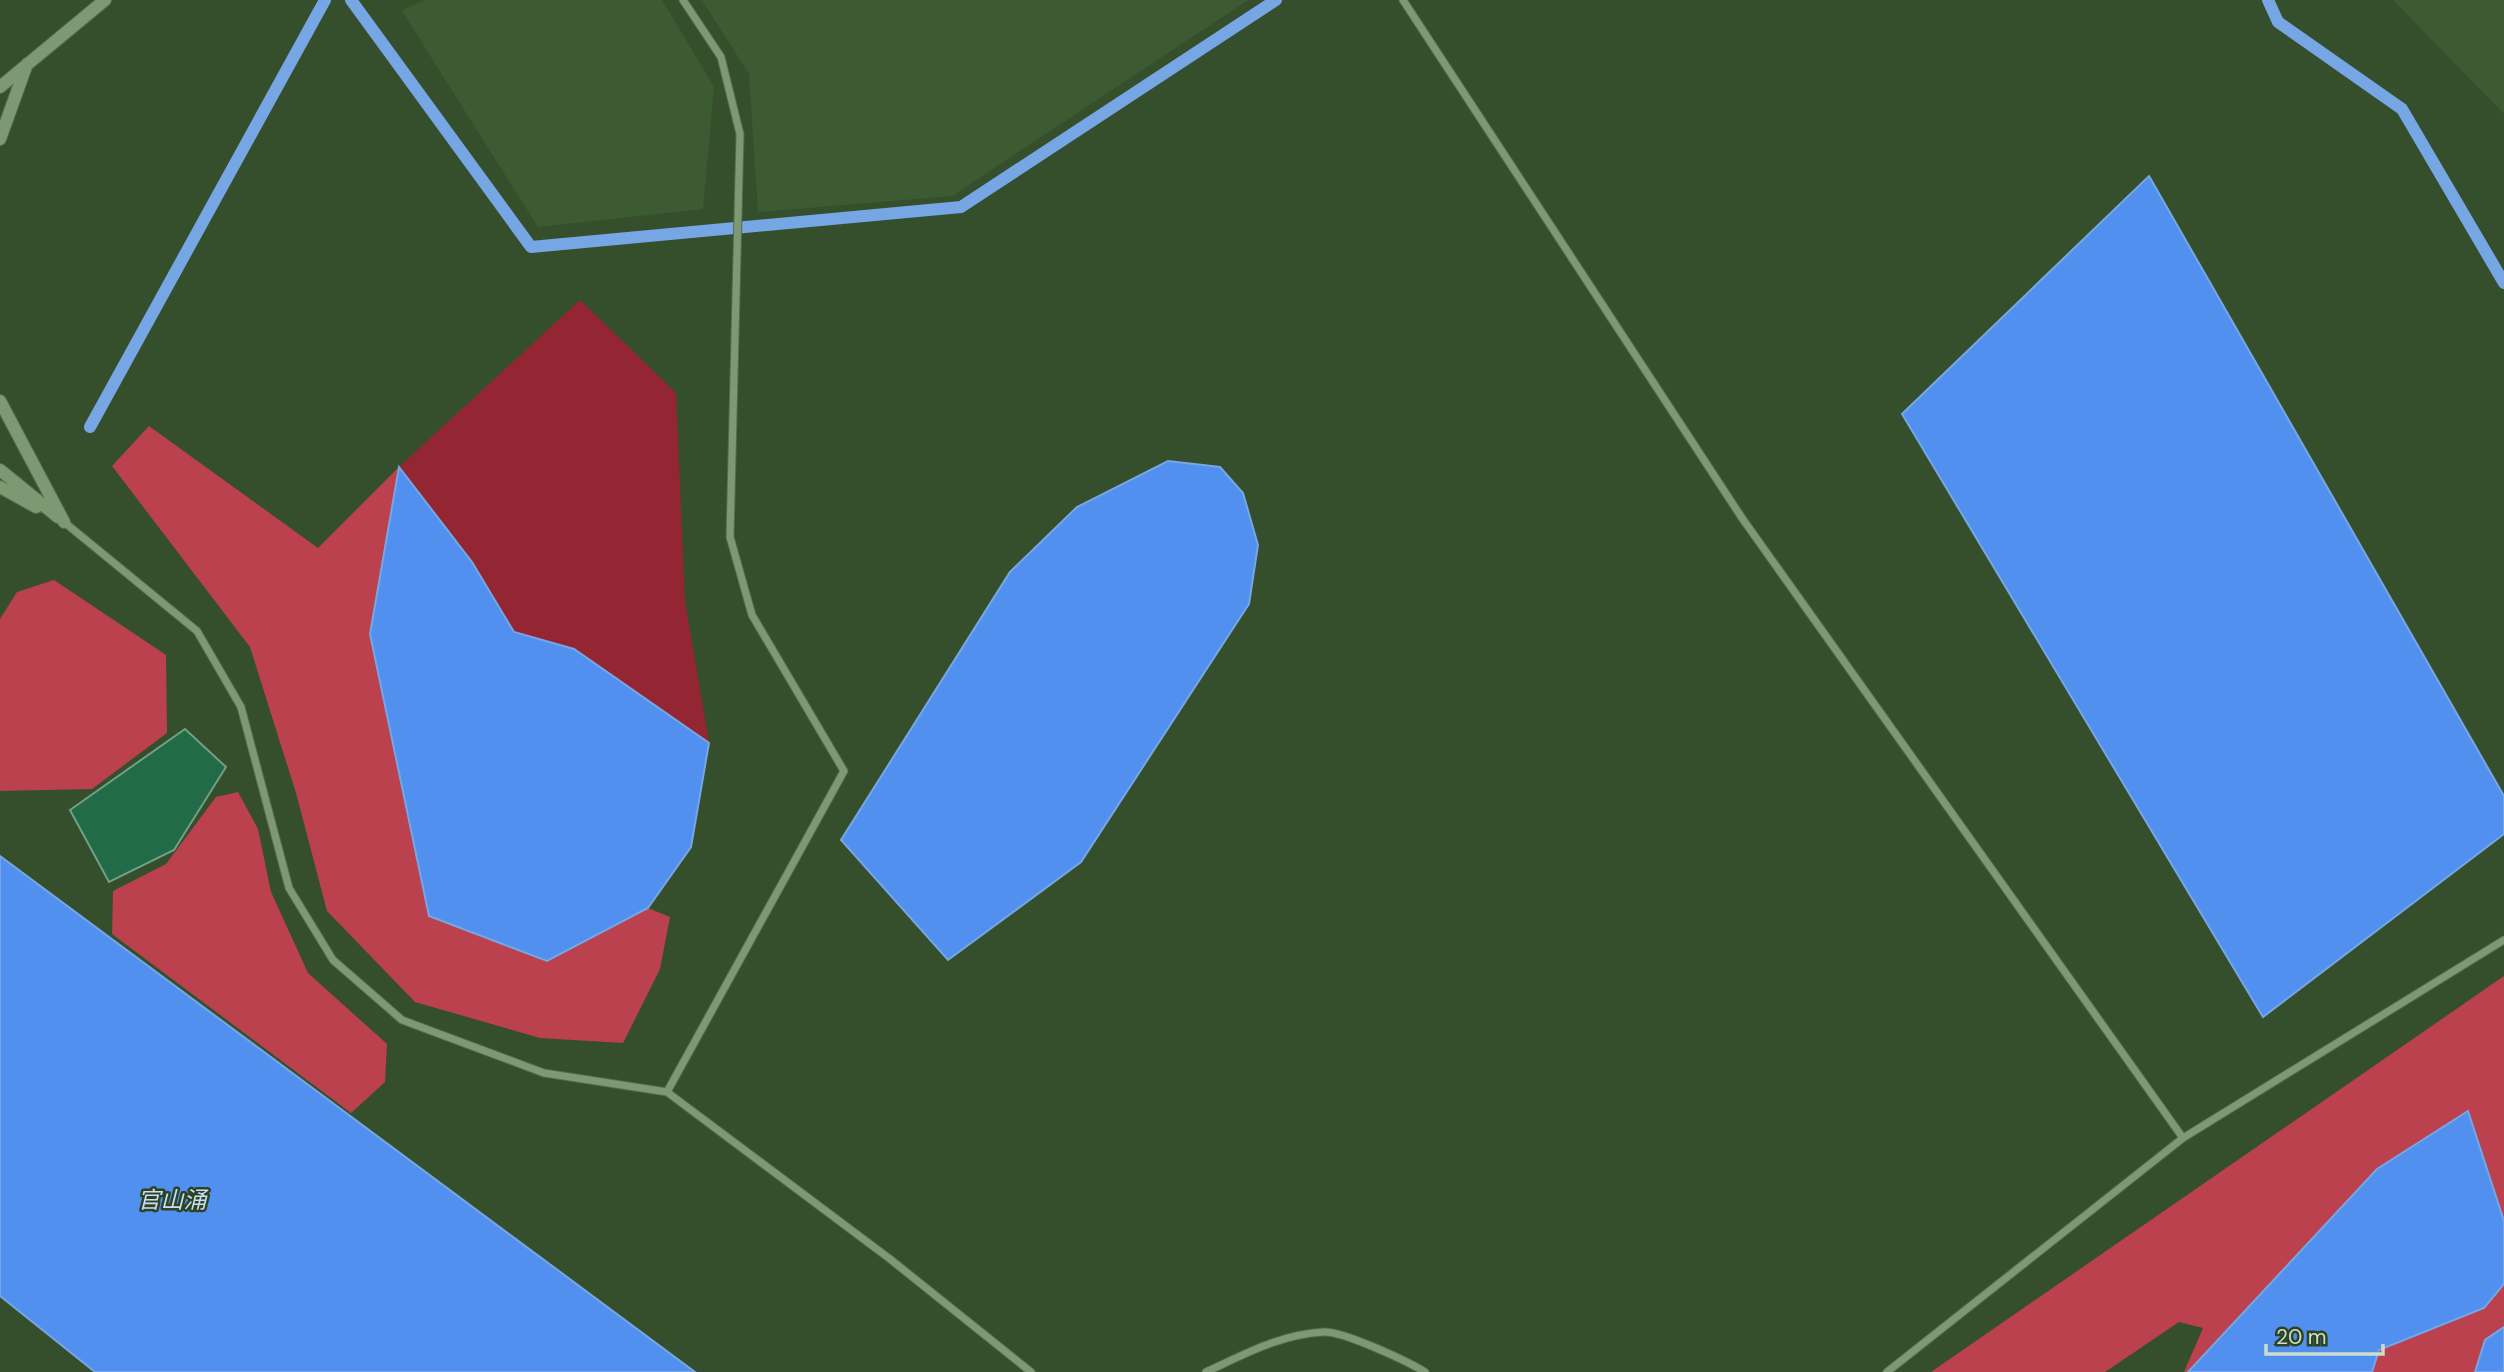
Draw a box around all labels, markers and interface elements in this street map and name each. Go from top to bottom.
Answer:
water label: 官山涌 [138,1185,210,1215]
scale bar [2266,1312,2383,1356]
text: 20 m [2276,1323,2327,1351]

